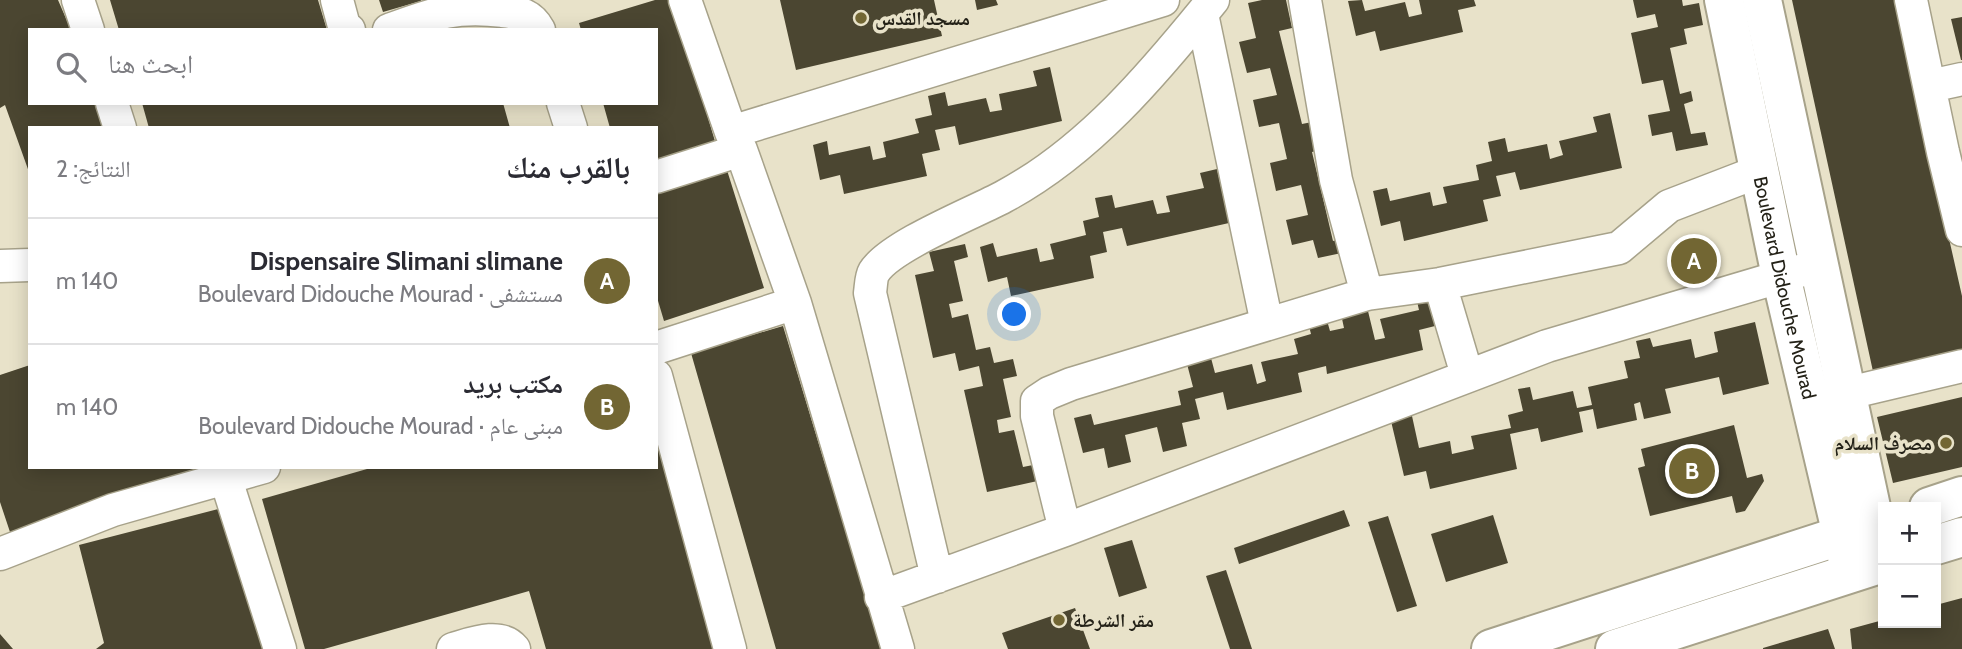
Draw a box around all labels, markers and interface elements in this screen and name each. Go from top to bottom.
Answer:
place label: مسجد القدس [875,7,970,30]
marker: مسجد القدس [853,10,869,26]
search box [28,28,658,105]
icon: search [52,48,90,86]
text: ابحث هنا [108,48,193,80]
text: بالقرب منك [506,149,630,186]
text: النتائج: 2 [56,155,131,183]
street label: Boulevard Didouche Mourad [1749,174,1821,401]
pin: A [1671,235,1717,287]
text: Dispensaire Slimani slimane [250,245,563,277]
text: 140 m [56,267,118,295]
text: A [600,267,614,295]
text: مستشفى · Boulevard Didouche Mourad [198,280,563,308]
your location [997,297,1031,331]
text: مكتب بريد [463,368,563,400]
text: 140 m [56,393,118,421]
text: B [600,393,614,421]
text: مبنى عام · Boulevard Didouche Mourad [198,412,563,440]
place label: مصرف السلام [1835,432,1932,457]
marker: مصرف السلام [1938,435,1954,451]
pin: B [1669,445,1715,497]
map controls [1878,502,1941,628]
button: + [1878,502,1941,565]
button: − [1878,565,1941,628]
place label: مقر الشرطة [1073,609,1154,632]
marker: مقر الشرطة [1051,612,1067,628]

